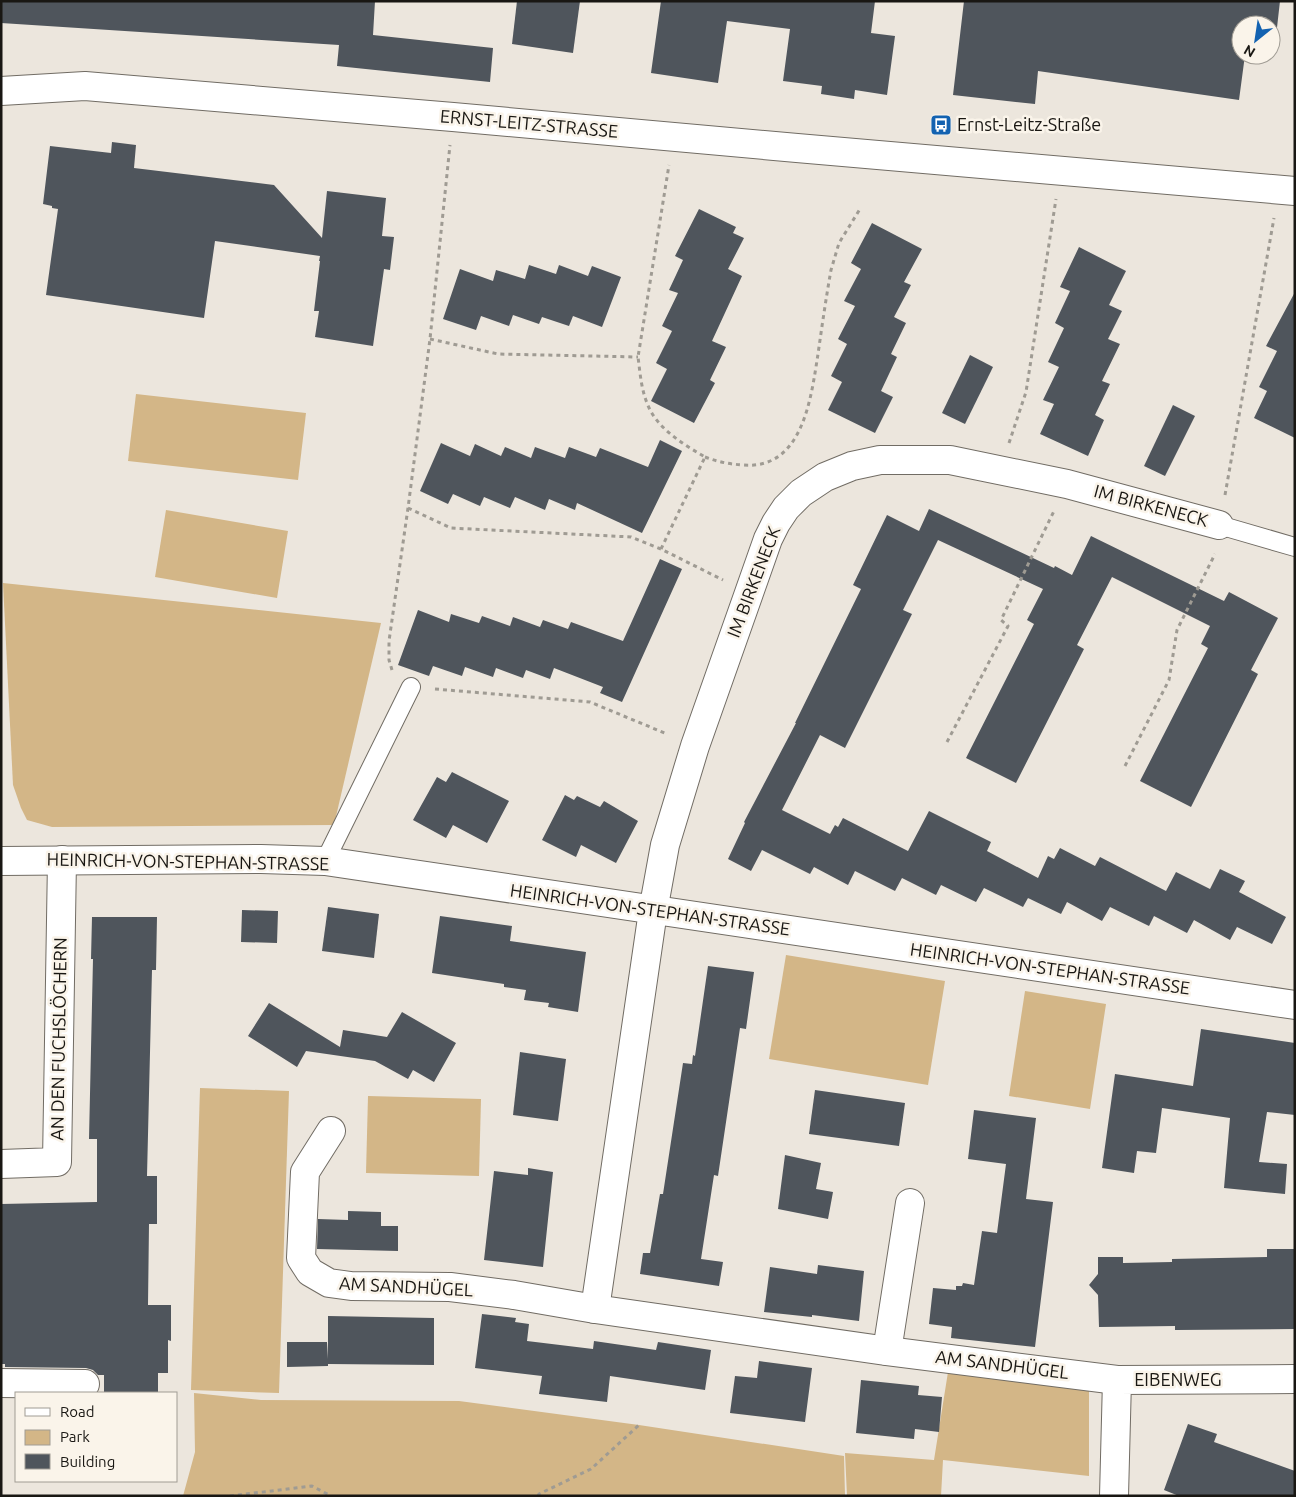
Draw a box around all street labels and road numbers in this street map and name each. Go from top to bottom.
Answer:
street label: ERNST-LEITZ-STRASSE [439,105,619,141]
street label: IM BIRKENECK [1092,480,1211,530]
street label: IM BIRKENECK [723,523,783,640]
street label: HEINRICH-VON-STEPHAN-STRASSE [47,849,329,873]
street label: HEINRICH-VON-STEPHAN-STRASSE [509,879,791,939]
street label: AN DEN FUCHSLÖCHERN [46,937,70,1141]
street label: HEINRICH-VON-STEPHAN-STRASSE [909,938,1191,998]
street label: AM SANDHÜGEL [339,1273,474,1299]
street label: AM SANDHÜGEL [934,1346,1070,1382]
street label: EIBENWEG [1134,1369,1222,1389]

